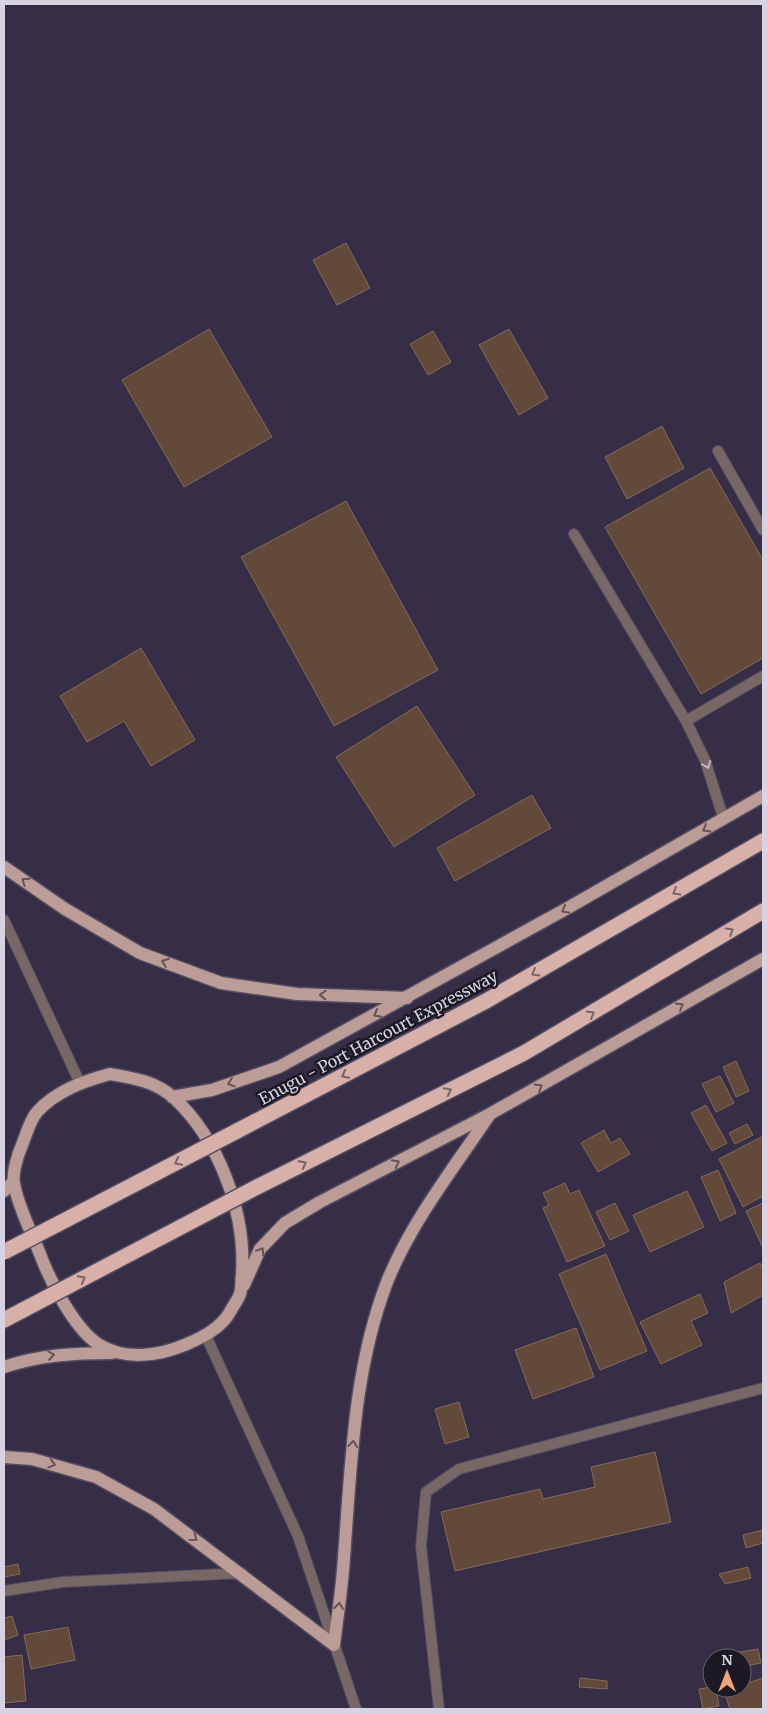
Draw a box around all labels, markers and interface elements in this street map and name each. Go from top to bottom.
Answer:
one-way arrow [701,760,711,769]
one-way arrow [703,823,712,833]
one-way arrow [21,878,31,887]
one-way arrow [672,885,681,895]
one-way arrow [562,904,571,914]
one-way arrow [725,927,734,937]
one-way arrow [162,958,170,968]
street label: Enugu - Port Harcourt Expressway [255,965,501,1109]
one-way arrow [531,966,540,976]
one-way arrow [319,989,327,1000]
one-way arrow [675,1003,684,1013]
one-way arrow [373,1008,382,1018]
one-way arrow [585,1010,594,1020]
one-way arrow [342,1069,351,1079]
one-way arrow [227,1078,235,1088]
one-way arrow [534,1083,543,1093]
one-way arrow [443,1087,452,1097]
one-way arrow [175,1156,184,1166]
one-way arrow [390,1159,399,1169]
one-way arrow [298,1160,307,1170]
one-way arrow [255,1247,264,1256]
one-way arrow [77,1275,86,1285]
one-way arrow [47,1351,55,1361]
one-way arrow [347,1440,358,1448]
one-way arrow [47,1459,55,1469]
one-way arrow [188,1533,197,1541]
one-way arrow [333,1602,344,1610]
north arrow [702,1648,752,1698]
text: N [721,1651,733,1669]

